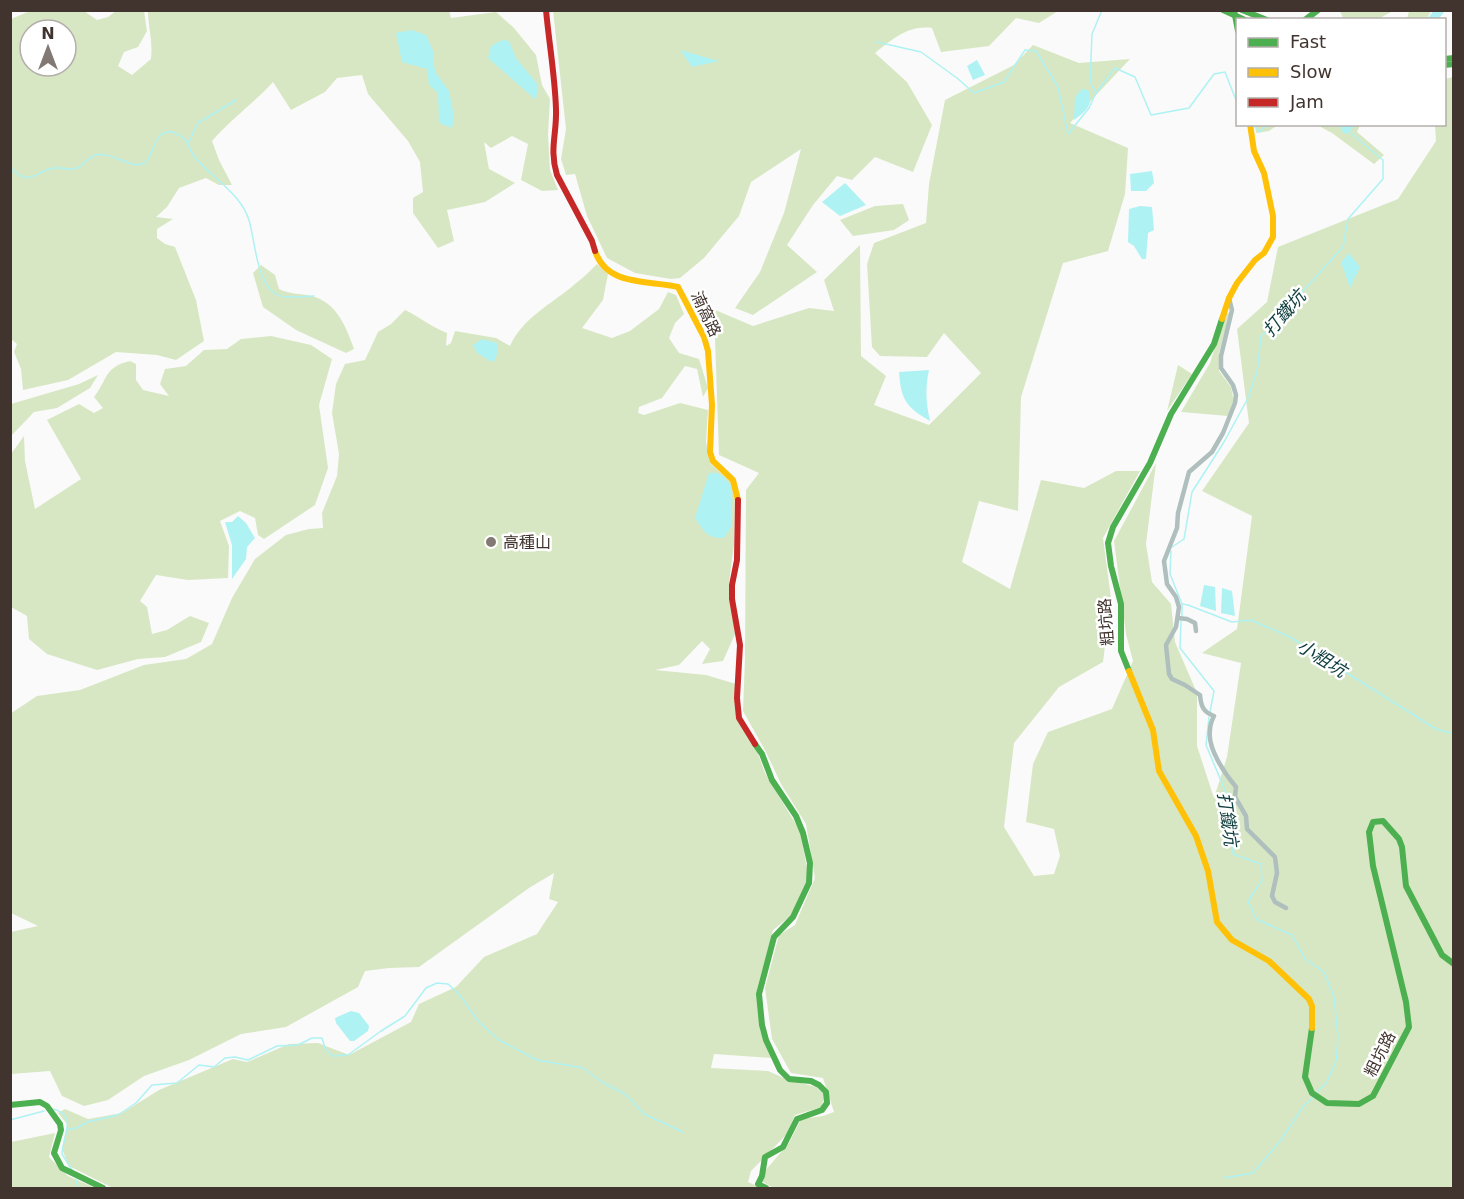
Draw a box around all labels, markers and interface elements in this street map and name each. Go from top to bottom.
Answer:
north arrow [18,18,78,78]
legend [1236,18,1446,126]
text: N [41,24,55,43]
text: Fast [1290,31,1326,52]
text: Slow [1290,61,1332,82]
text: Jam [1289,91,1324,112]
water label: 打鐵坑 [1258,283,1312,340]
street label: 湳窩路 [687,288,725,340]
place label: 高種山 [503,533,551,552]
marker: 高種山 [484,535,498,549]
street label: 粗坑路 [1095,597,1117,647]
water label: 小粗坑 [1294,635,1353,683]
water label: 打鐵坑 [1214,791,1243,850]
street label: 粗坑路 [1361,1028,1399,1080]

